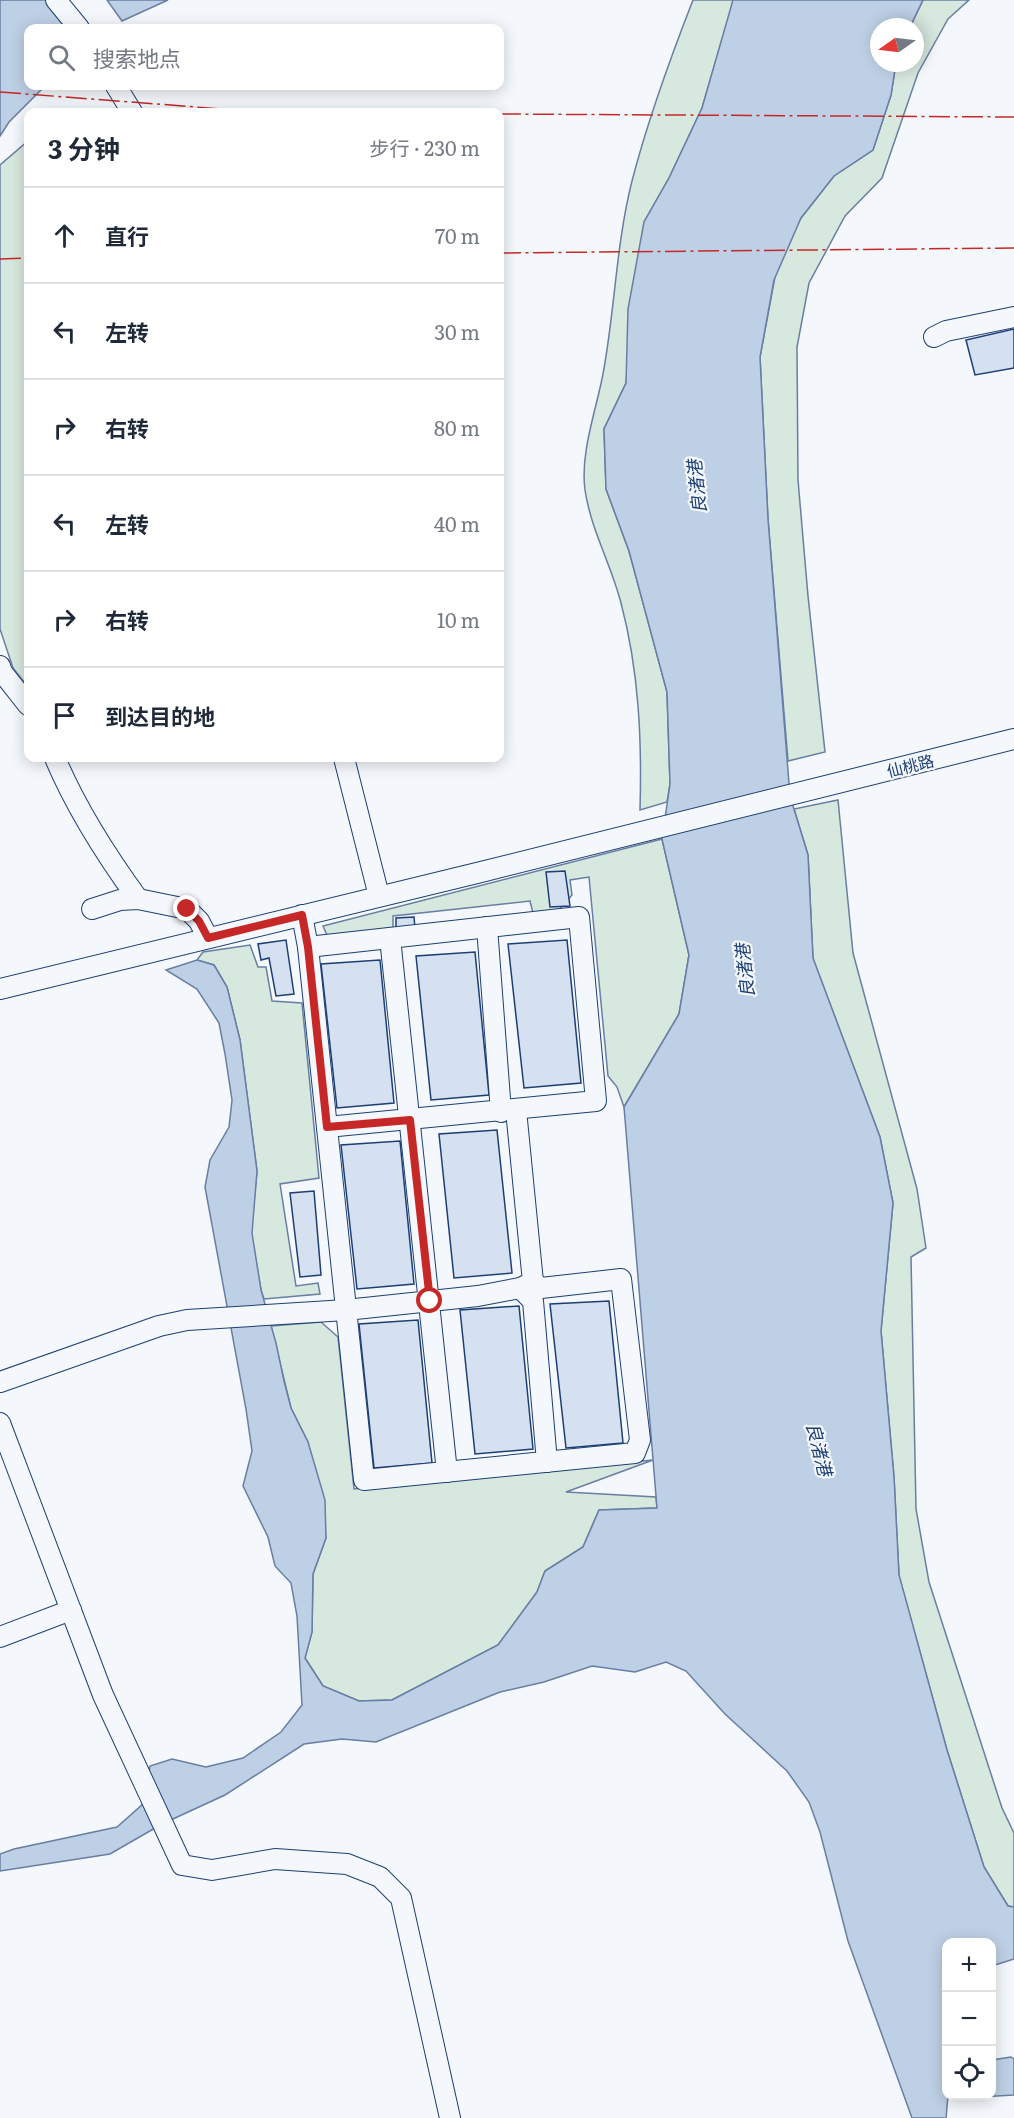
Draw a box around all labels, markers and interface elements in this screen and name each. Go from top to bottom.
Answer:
north arrow [870,18,924,72]
search box [24,24,504,90]
icon: search [45,41,78,74]
text: 搜索地点 [93,41,181,74]
text: 3 分钟 [48,128,120,167]
text: 步行 · 230 m [369,132,480,162]
icon: ahead [48,219,81,252]
text: 直行 [105,219,149,252]
text: 70 m [435,220,480,250]
icon: left [48,315,81,348]
text: 左转 [105,315,149,348]
text: 30 m [434,316,480,346]
icon: right [48,411,81,444]
text: 右转 [105,411,149,444]
text: 80 m [434,412,480,442]
water label: 良渚港 [679,456,712,515]
icon: left [48,507,81,540]
text: 左转 [105,507,149,540]
text: 40 m [434,508,480,538]
icon: right [48,603,81,636]
text: 右转 [105,603,149,636]
text: 10 m [437,604,480,634]
icon: arrive [48,699,81,732]
text: 到达目的地 [105,699,215,732]
street label: 仙桃路 [884,748,936,782]
route end [173,895,199,921]
water label: 良渚港 [727,940,760,999]
route start [416,1287,442,1313]
water label: 良渚港 [800,1420,840,1481]
map controls [942,1938,996,2100]
button: + [942,1938,996,1992]
button: − [942,1992,996,2046]
button: locate [942,2046,996,2100]

